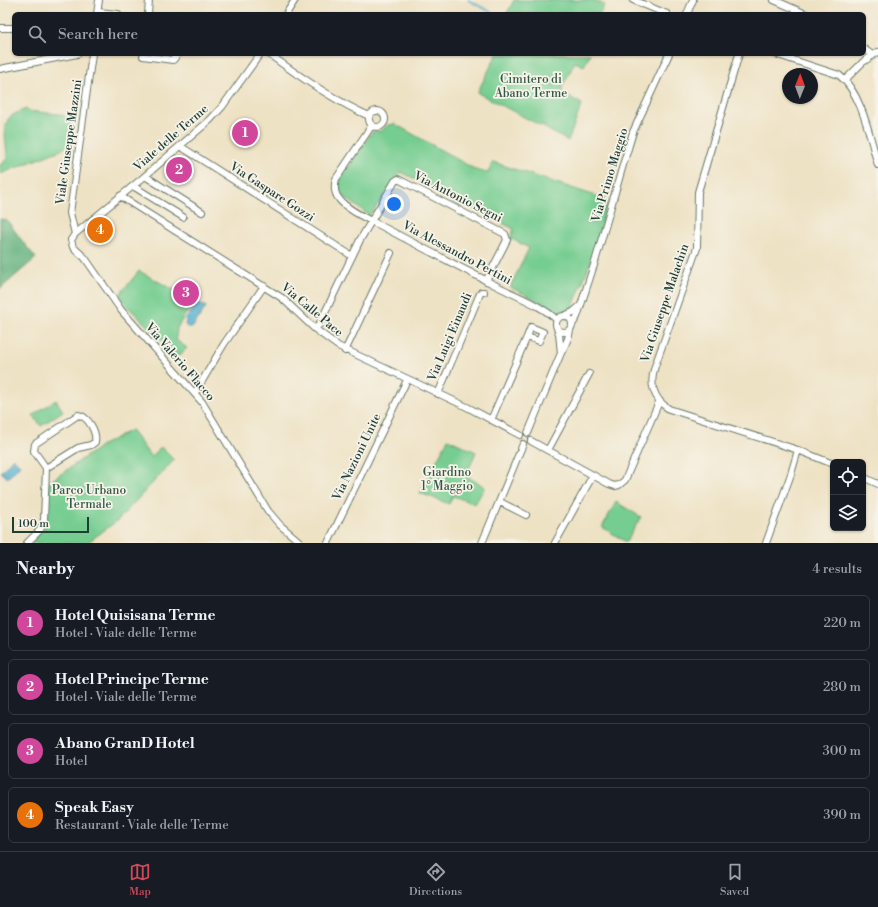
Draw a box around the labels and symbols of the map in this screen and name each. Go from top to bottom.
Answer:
north arrow [782,68,818,104]
park label: Cimitero di Abano Terme [494,72,567,101]
street label: Viale Giuseppe Mazzini [53,78,85,207]
street label: Viale delle Terme [130,102,211,175]
pin: 1 [232,118,258,148]
street label: Via Primo Maggio [588,126,632,225]
pin: 2 [166,155,192,185]
street label: Via Gaspare Gozzi [226,158,317,225]
street label: Via Antonio Segni [410,168,505,226]
your location [384,194,404,214]
pin: 4 [87,215,113,245]
street label: Via Alessandro Pertini [399,217,514,288]
street label: Via Giuseppe Malachin [637,242,692,365]
pin: 3 [173,278,199,308]
street label: Via Calle Pace [277,279,346,340]
street label: Via Luigi Einaudi [424,290,475,385]
street label: Via Valerio Flacco [141,319,218,404]
street label: Via Nazioni Unite [329,411,385,504]
park label: Giardino 1° Maggio [421,465,473,494]
park label: Parco Urbano Termale [52,483,126,512]
scale bar [12,515,89,534]

